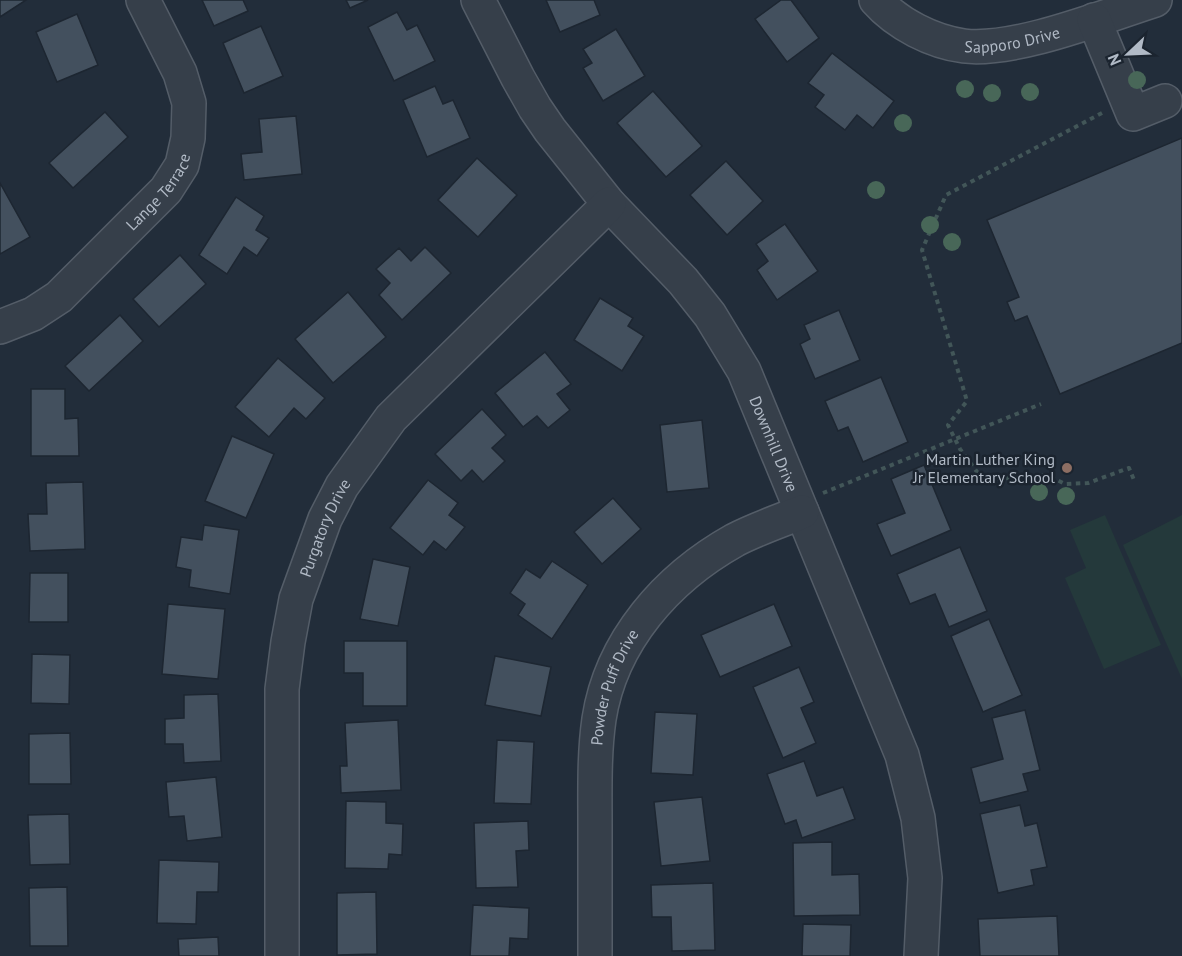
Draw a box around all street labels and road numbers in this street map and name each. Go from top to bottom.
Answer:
street label: Sapporo Drive [964,22,1062,57]
street label: Lange Terrace [122,152,194,234]
street label: Downhill Drive [745,393,803,495]
street label: Purgatory Drive [295,474,354,580]
street label: Powder Puff Drive [586,625,643,746]

